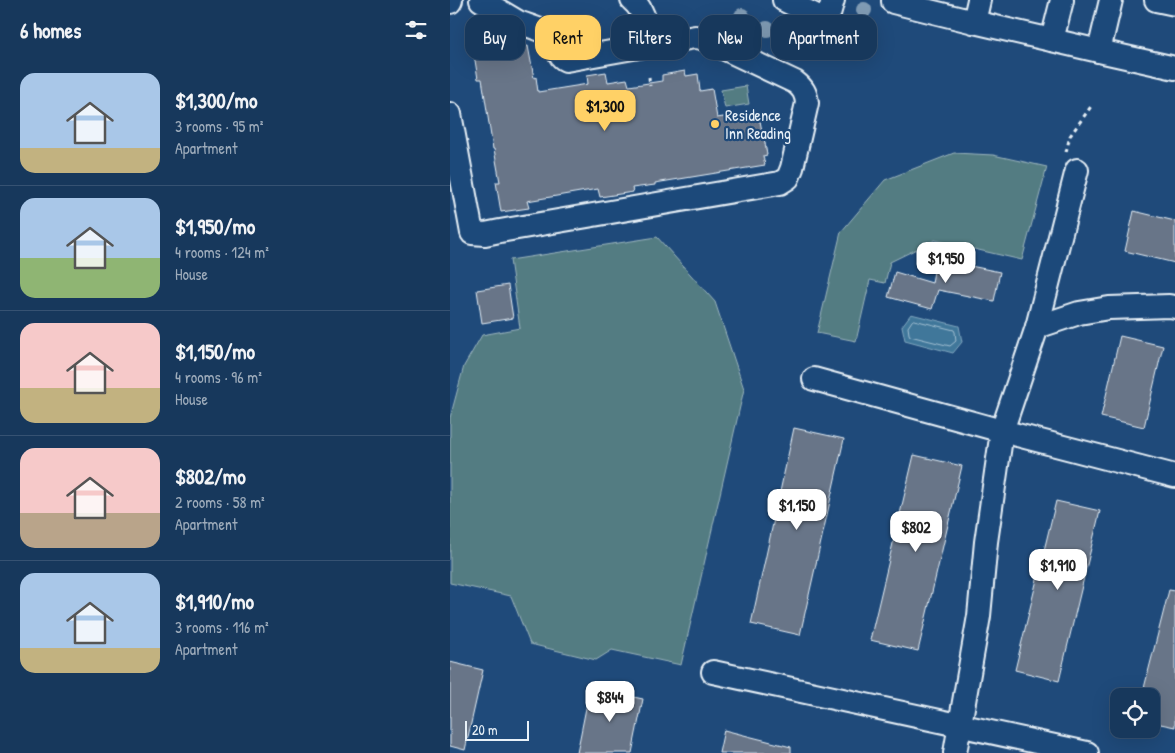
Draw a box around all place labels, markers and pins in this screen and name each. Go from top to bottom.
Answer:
pin: $1,300 [564,90,646,132]
place label: Residence Inn Reading [725,104,791,144]
marker: Residence Inn Reading [709,118,721,130]
pin: $1,950 [905,242,987,284]
pin: $1,150 [756,488,838,531]
pin: $802 [886,510,946,553]
pin: $1,910 [1017,548,1099,591]
pin: $844 [580,680,640,723]

